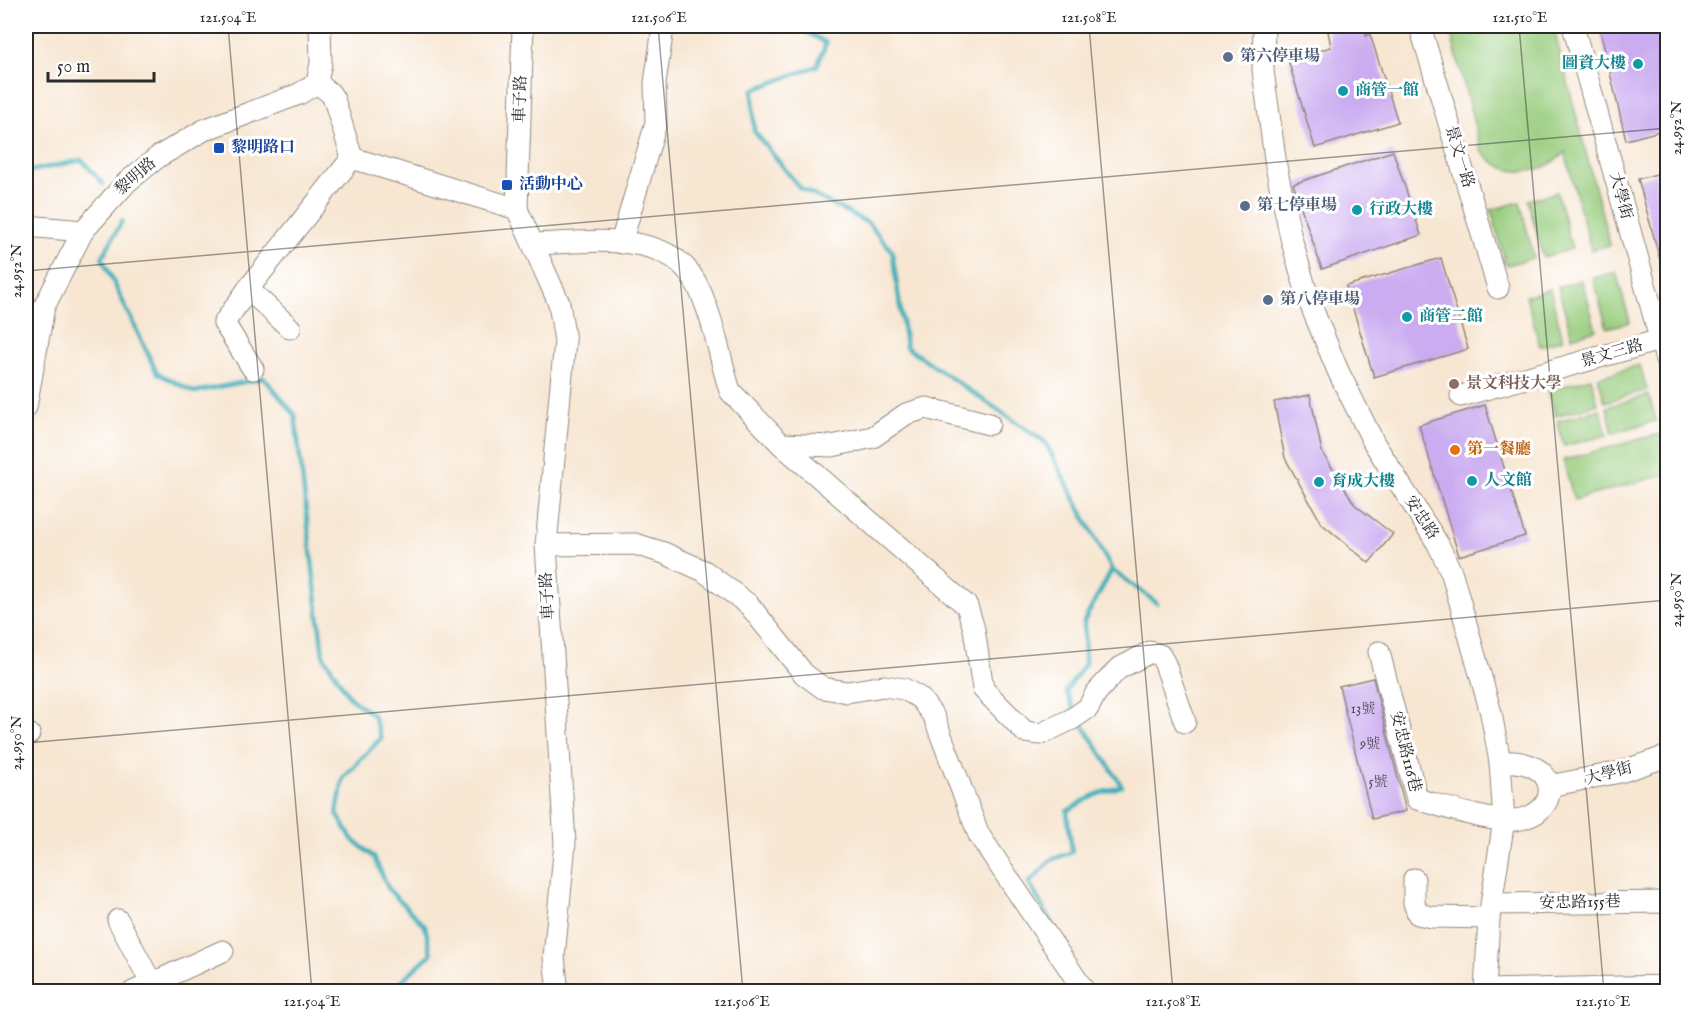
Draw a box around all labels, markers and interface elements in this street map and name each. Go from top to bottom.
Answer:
text: 121.504°E [200,8,256,27]
text: 121.506°E [631,8,687,27]
text: 121.508°E [1061,8,1117,27]
text: 121.510°E [1493,8,1547,27]
scale bar [48,45,154,83]
place label: 第六停車場 [1240,46,1320,67]
marker: 第六停車場 [1221,50,1235,64]
place label: 圖資大樓 [1562,54,1626,74]
text: 50 m [57,56,90,79]
marker: 圖資大樓 [1631,57,1645,71]
street label: 車子路 [510,75,532,123]
place label: 商管一館 [1355,80,1419,101]
marker: 商管一館 [1336,84,1350,98]
text: 24.952°N [1667,101,1686,155]
street label: 景文一路 [1440,123,1478,191]
place label: 黎明路口 [231,138,295,158]
marker: 黎明路口 [212,141,226,155]
street label: 黎明路 [111,154,161,200]
street label: 大學街 [1604,170,1636,222]
place label: 活動中心 [519,175,583,195]
marker: 活動中心 [500,178,514,192]
place label: 第七停車場 [1257,195,1337,216]
marker: 第七停車場 [1238,199,1252,213]
place label: 行政大樓 [1369,200,1433,220]
marker: 行政大樓 [1350,203,1364,217]
text: 24.952°N [7,244,26,298]
place label: 第八停車場 [1280,289,1360,310]
marker: 第八停車場 [1261,293,1275,307]
place label: 商管二館 [1419,306,1483,327]
marker: 商管二館 [1400,310,1414,324]
street label: 景文三路 [1578,336,1646,372]
place label: 景文科技大學 [1466,374,1562,394]
marker: 景文科技大學 [1447,377,1461,391]
place label: 第一餐廳 [1467,439,1531,460]
marker: 第一餐廳 [1448,443,1462,457]
place label: 人文館 [1484,471,1532,491]
place label: 育成大樓 [1331,472,1395,492]
marker: 人文館 [1465,474,1479,488]
marker: 育成大樓 [1312,475,1326,489]
street label: 安忠路 [1400,492,1442,544]
street label: 車子路 [537,572,559,620]
text: 24.950°N [1667,572,1686,627]
house number: 13號 [1351,700,1375,718]
street label: 安忠路116巷 [1385,709,1425,795]
text: 24.950°N [7,715,26,770]
house number: 9號 [1359,735,1380,753]
street label: 大學街 [1583,758,1635,790]
house number: 5號 [1368,773,1388,791]
street label: 安忠路155巷 [1539,892,1621,914]
text: 121.504°E [284,992,340,1011]
text: 121.506°E [714,992,770,1011]
text: 121.508°E [1145,992,1201,1011]
text: 121.510°E [1576,992,1630,1011]

